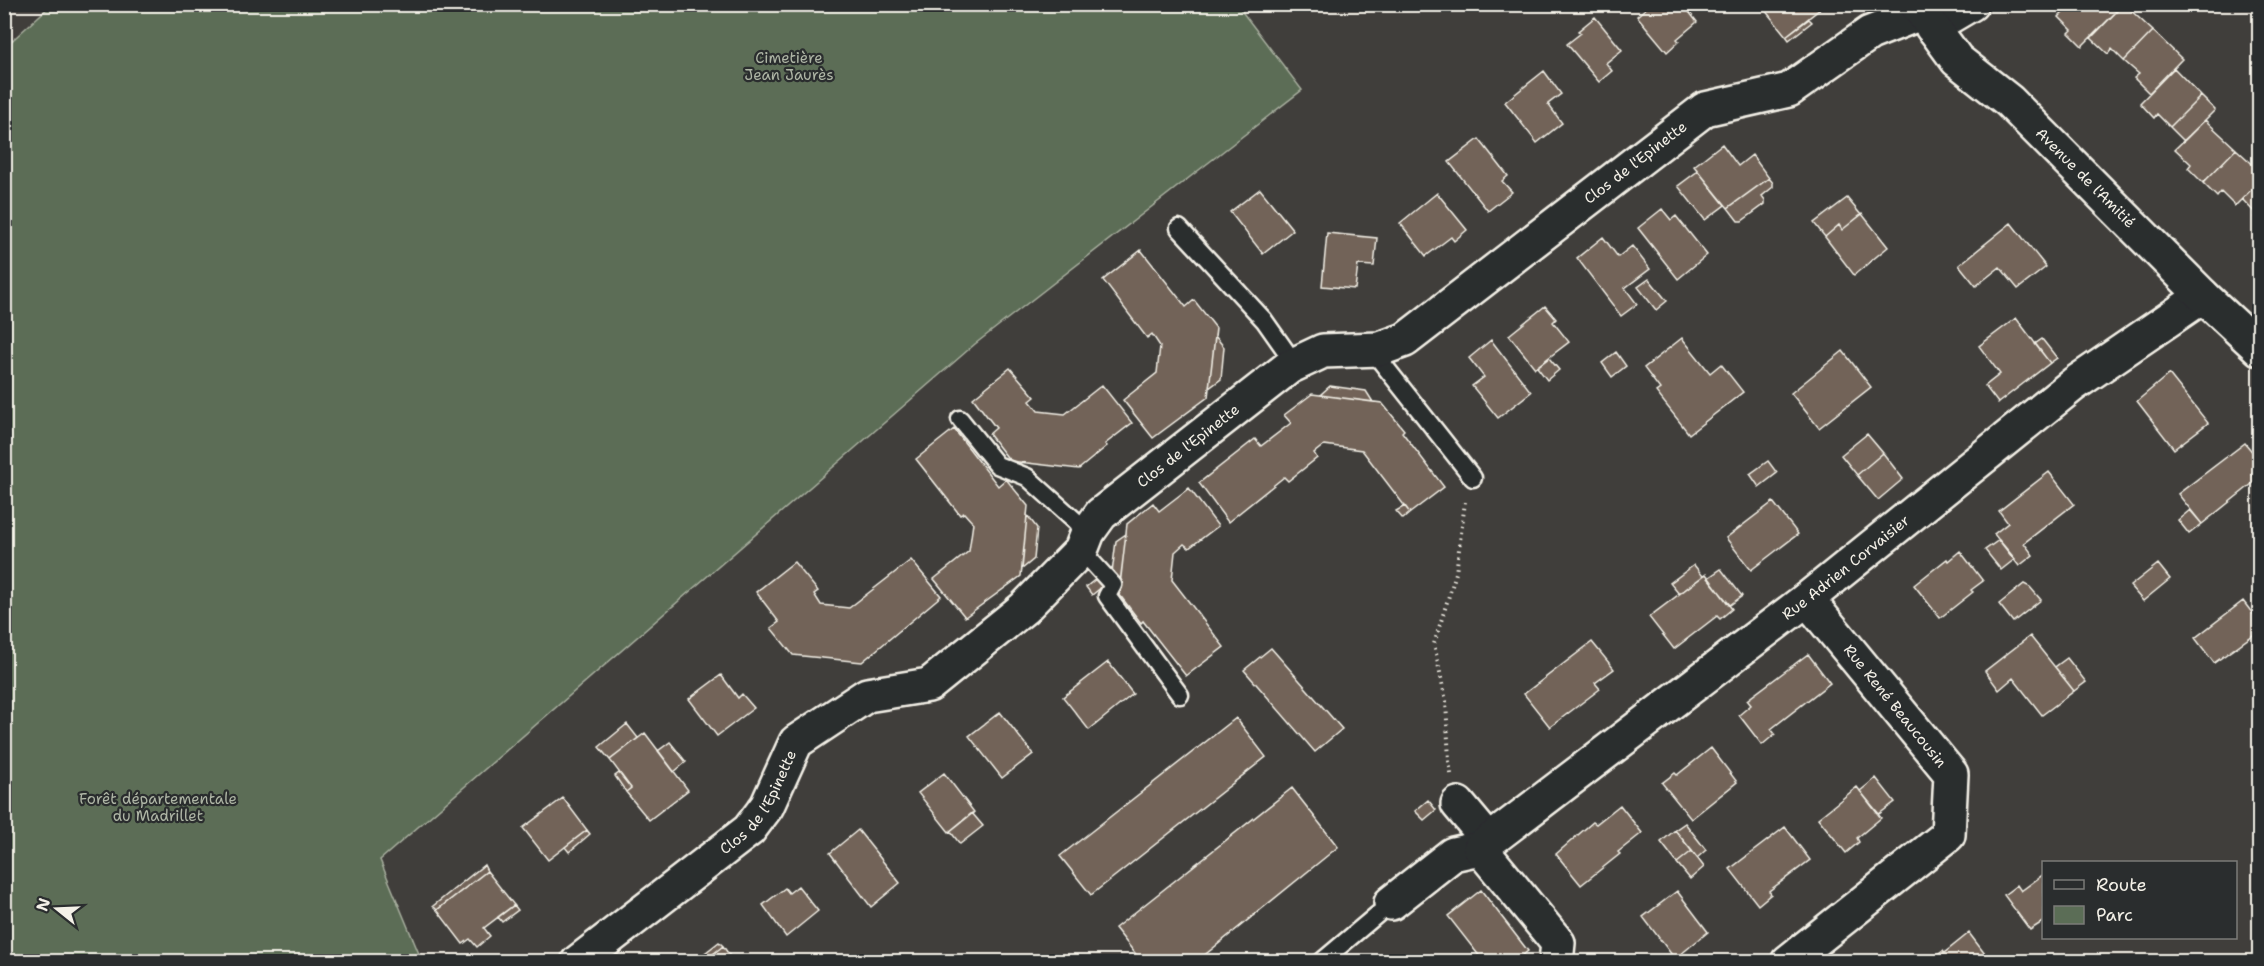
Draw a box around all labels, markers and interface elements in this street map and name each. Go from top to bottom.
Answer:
park label: Cimetière Jean Jaurès [744,48,834,85]
street label: Clos de l'Epinette [1580,117,1691,209]
street label: Avenue de l'Amitié [2031,123,2140,232]
street label: Clos de l'Epinette [1133,400,1243,492]
street label: Rue Adrien Corvaisier [1778,510,1914,625]
street label: Rue René Beaucousin [1839,640,1951,772]
street label: Clos de l'Epinette [716,747,801,859]
park label: Forêt départementale du Madrillet [79,789,237,826]
legend [2042,861,2237,939]
text: Route [2096,873,2147,897]
north arrow [27,879,87,939]
text: N [31,895,55,914]
text: Parc [2096,903,2133,927]

